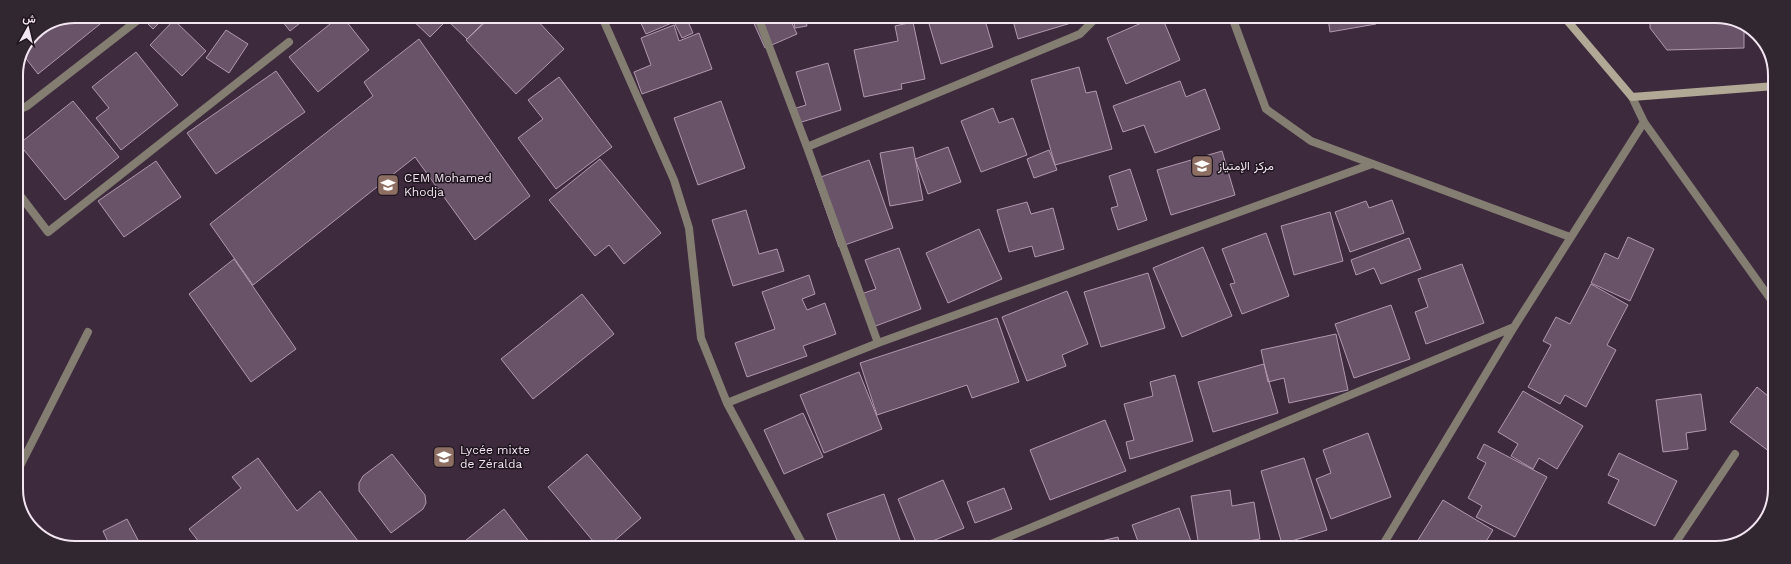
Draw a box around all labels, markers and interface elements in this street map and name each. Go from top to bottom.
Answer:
north arrow [8,8,48,48]
text: ش [22,11,37,26]
school or university icon: مركز الإمتياز [1189,153,1215,179]
place label: مركز الإمتياز [1217,159,1274,174]
place label: CEM Mohamed Khodja [404,171,492,199]
school or university icon: CEM Mohamed Khodja [375,172,401,198]
place label: Lycée mixte de Zéralda [460,443,530,471]
school or university icon: Lycée mixte de Zéralda [431,444,457,470]

